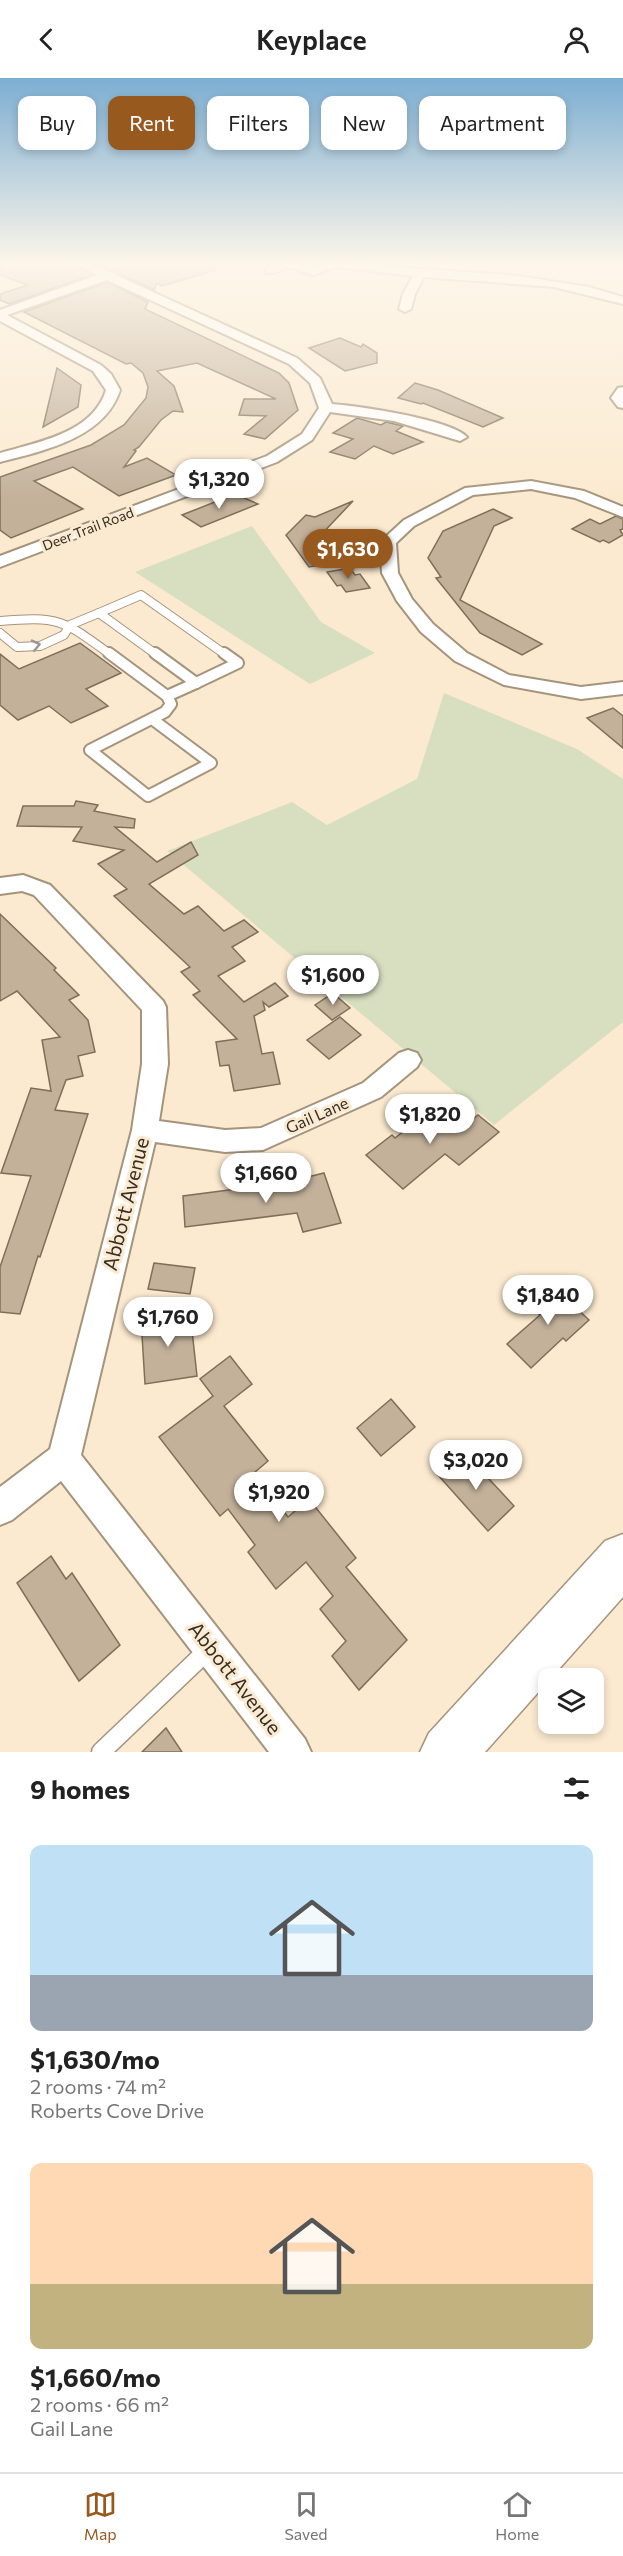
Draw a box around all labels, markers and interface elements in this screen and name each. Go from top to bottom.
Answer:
icon: back [30,23,63,56]
text: Keyplace [256,23,367,56]
icon: person [560,23,593,56]
chip: Buy [18,96,96,150]
chip: Rent [108,96,195,150]
chip: Filters [207,96,309,150]
chip: New [321,96,407,150]
chip: Apartment [419,96,566,150]
pin: $1,320 [170,459,268,510]
text: $1,320 [188,466,250,490]
street label: Deer Trail Road [40,503,136,554]
pin: $1,630 [299,529,397,580]
text: $1,630 [317,536,379,560]
one-way arrow [31,640,41,653]
pin: $1,600 [284,955,382,1006]
text: $1,600 [301,962,365,986]
street label: Gail Lane [283,1092,351,1137]
pin: $1,820 [381,1094,479,1145]
text: $1,820 [399,1101,461,1125]
street label: Abbott Avenue [97,1135,153,1273]
pin: $1,660 [217,1153,315,1204]
text: $1,660 [234,1160,298,1184]
pin: $1,840 [499,1275,597,1326]
text: $1,840 [516,1282,580,1306]
pin: $1,760 [119,1297,217,1348]
text: $1,760 [137,1304,199,1328]
pin: $3,020 [427,1440,525,1491]
text: $3,020 [443,1447,509,1471]
pin: $1,920 [230,1472,328,1523]
text: $1,920 [248,1479,310,1503]
street label: Abbott Avenue [184,1616,287,1738]
map controls [538,1668,604,1734]
button: layers [538,1668,604,1734]
icon: filters [560,1772,593,1805]
text: 9 homes [30,1773,130,1804]
icon: home [258,1884,366,1992]
text: $1,630/mo [30,2043,160,2074]
text: 2 rooms · 74 m² [30,2074,166,2098]
text: Roberts Cove Drive [30,2098,204,2122]
icon: home [258,2202,366,2310]
text: $1,660/mo [30,2361,161,2392]
text: 2 rooms · 66 m² [30,2392,169,2416]
text: Gail Lane [30,2416,113,2440]
tab: Map [84,2488,117,2543]
tab: Saved [284,2488,328,2543]
tab: Home [495,2488,539,2543]

